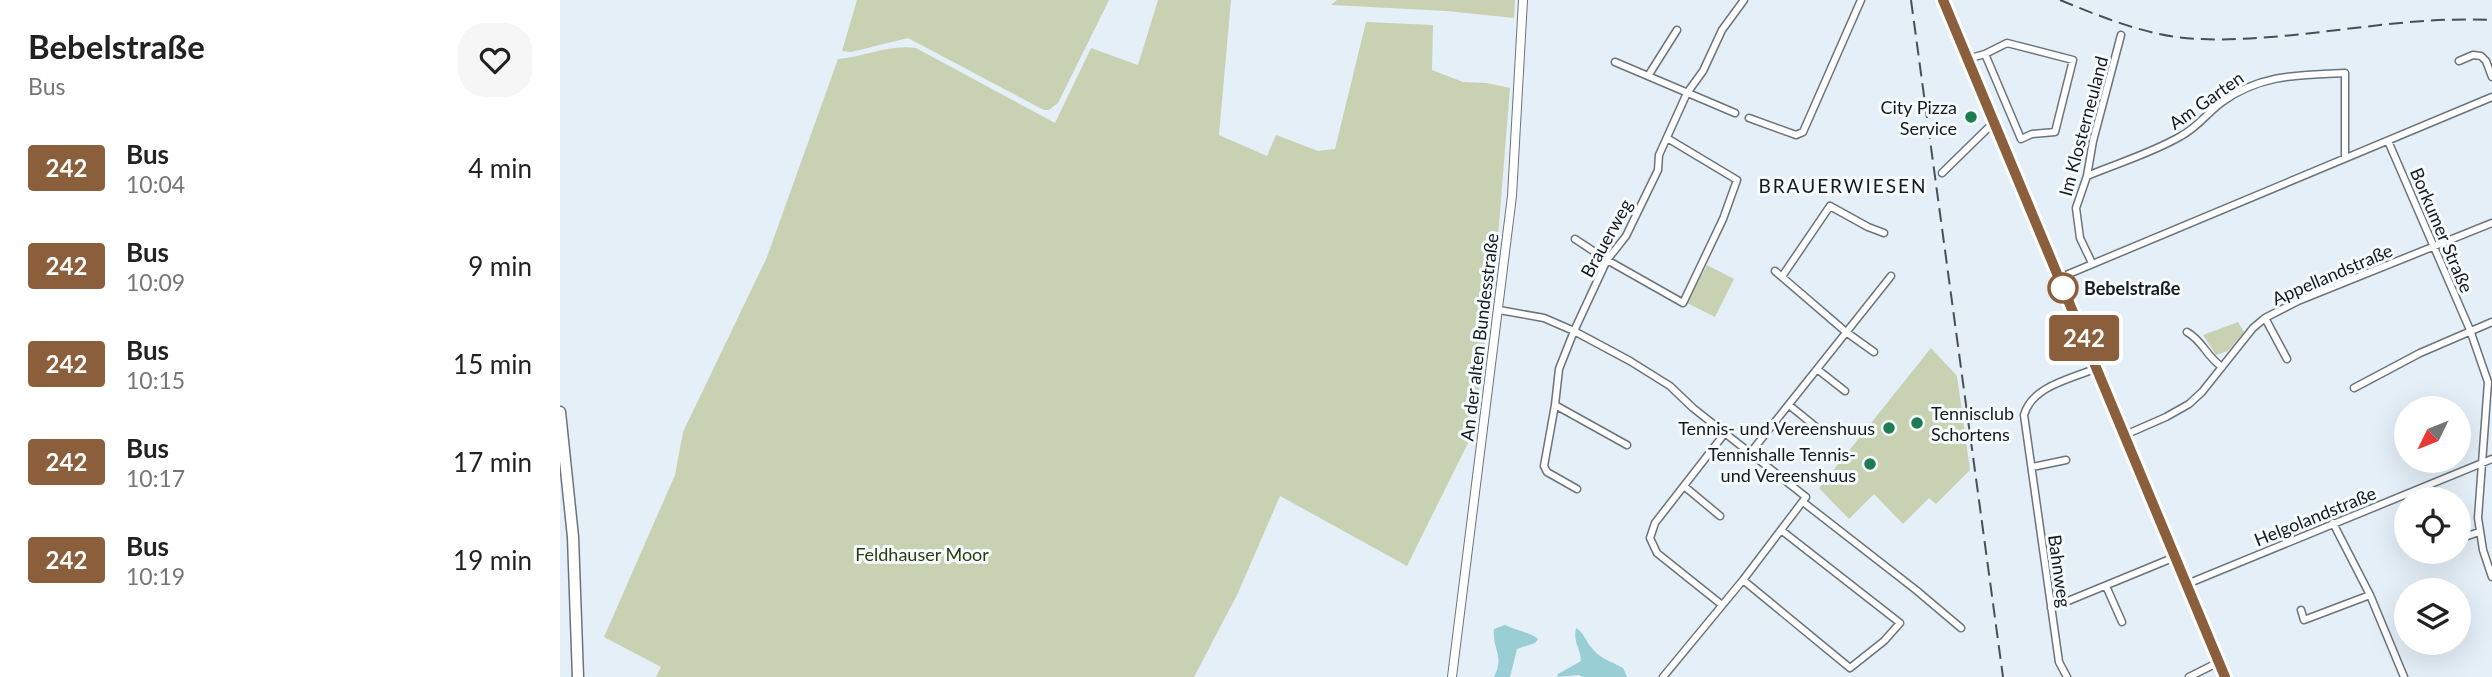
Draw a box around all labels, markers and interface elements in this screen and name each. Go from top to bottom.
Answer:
button: heart [458,23,532,97]
text: Bebelstraße [28,26,205,66]
street label: Im Klosterneuland [2054,54,2112,198]
street label: Am Garten [2164,66,2248,134]
text: Bus [28,72,65,100]
place label: City Pizza Service [1880,96,1957,139]
marker: City Pizza Service [1963,109,1979,125]
text: Bus [126,138,169,170]
text: 4 min [468,152,532,184]
text: 242 [46,153,87,182]
street label: Borkumer Straße [2406,164,2478,296]
text: 10:04 [126,170,185,198]
district label: BRAUERWIESEN [1758,174,1928,197]
street label: Brauerweg [1576,195,1636,281]
street label: An der alten Bundesstraße [1455,232,1503,442]
text: Bus [126,236,169,268]
street label: Appellandstraße [2268,239,2396,309]
text: 9 min [468,250,532,282]
text: 242 [46,251,87,280]
text: 10:09 [126,268,185,296]
marker: Bebelstraße [2048,273,2078,303]
place label: Bebelstraße [2084,277,2181,299]
line badge: 242 [2044,315,2124,361]
text: 242 [2063,323,2105,352]
text: Bus [126,334,169,366]
text: 15 min [453,348,532,380]
text: 242 [46,349,87,378]
text: 10:15 [126,366,185,394]
north arrow [2394,396,2471,472]
map controls [2394,396,2471,655]
place label: Tennisclub Schortens [1931,402,2014,445]
marker: Tennisclub Schortens [1909,415,1925,431]
place label: Tennis- und Vereenshuus [1678,417,1875,439]
marker: Tennis- und Vereenshuus [1881,420,1897,436]
text: Bus [126,432,169,464]
place label: Tennishalle Tennis- und Vereenshuus [1708,443,1856,486]
text: 17 min [453,446,532,478]
text: 242 [46,447,87,476]
marker: Tennishalle Tennis- und Vereenshuus [1862,456,1878,472]
text: 10:17 [126,464,185,492]
street label: Helgolandstraße [2251,482,2379,550]
button: locate [2394,487,2471,564]
text: Bus [126,530,169,562]
street label: Bahnweg [2044,533,2076,609]
park label: Feldhauser Moor [855,543,989,565]
text: 19 min [453,544,532,576]
text: 242 [46,545,87,574]
text: 10:19 [126,562,185,590]
button: layers [2394,578,2471,655]

